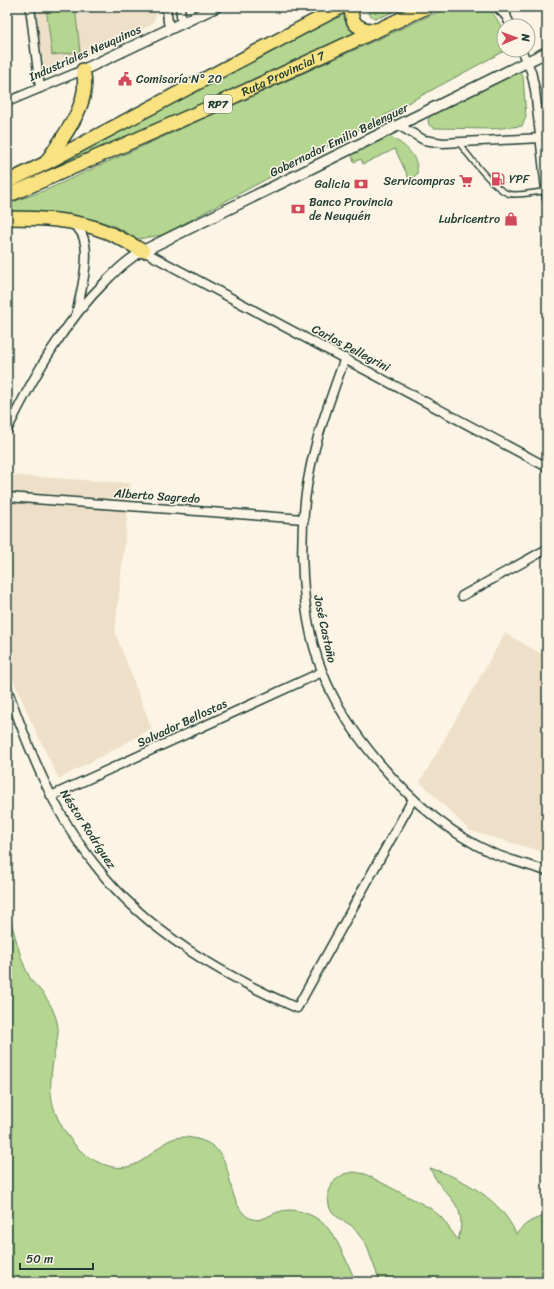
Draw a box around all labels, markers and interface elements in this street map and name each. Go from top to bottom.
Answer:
street label: Industriales Neuquinos [24,18,145,88]
north arrow [496,18,536,58]
text: N [516,33,535,42]
street label: Ruta Provincial 7 [238,44,330,103]
place label: Comisaría N° 20 [136,68,223,90]
public building icon: Comisaría N° 20 [117,71,133,87]
road number: RP7 [204,95,232,113]
street label: Gobernador Emilio Belenguer [266,96,413,183]
place label: YPF [509,168,531,190]
place label: Servicompras [384,170,455,192]
fuel station icon: YPF [490,171,506,187]
place label: Galicia [314,173,350,195]
supermarket icon: Servicompras [458,173,474,189]
bank icon: Galicia [353,176,369,192]
place label: Banco Provincia de Neuquén [309,191,393,227]
bank icon: Banco Provincia de Neuquén [290,201,306,217]
place label: Lubricentro [439,208,500,230]
shop icon: Lubricentro [503,211,519,227]
street label: Carlos Pellegrini [308,318,395,378]
street label: Alberto Sagredo [112,482,201,510]
street label: José Castaño [307,592,343,665]
street label: Salvador Bellostas [133,692,231,754]
street label: Néstor Rodríguez [54,785,122,874]
scale bar [20,1245,93,1271]
text: 50 m [26,1248,53,1270]

